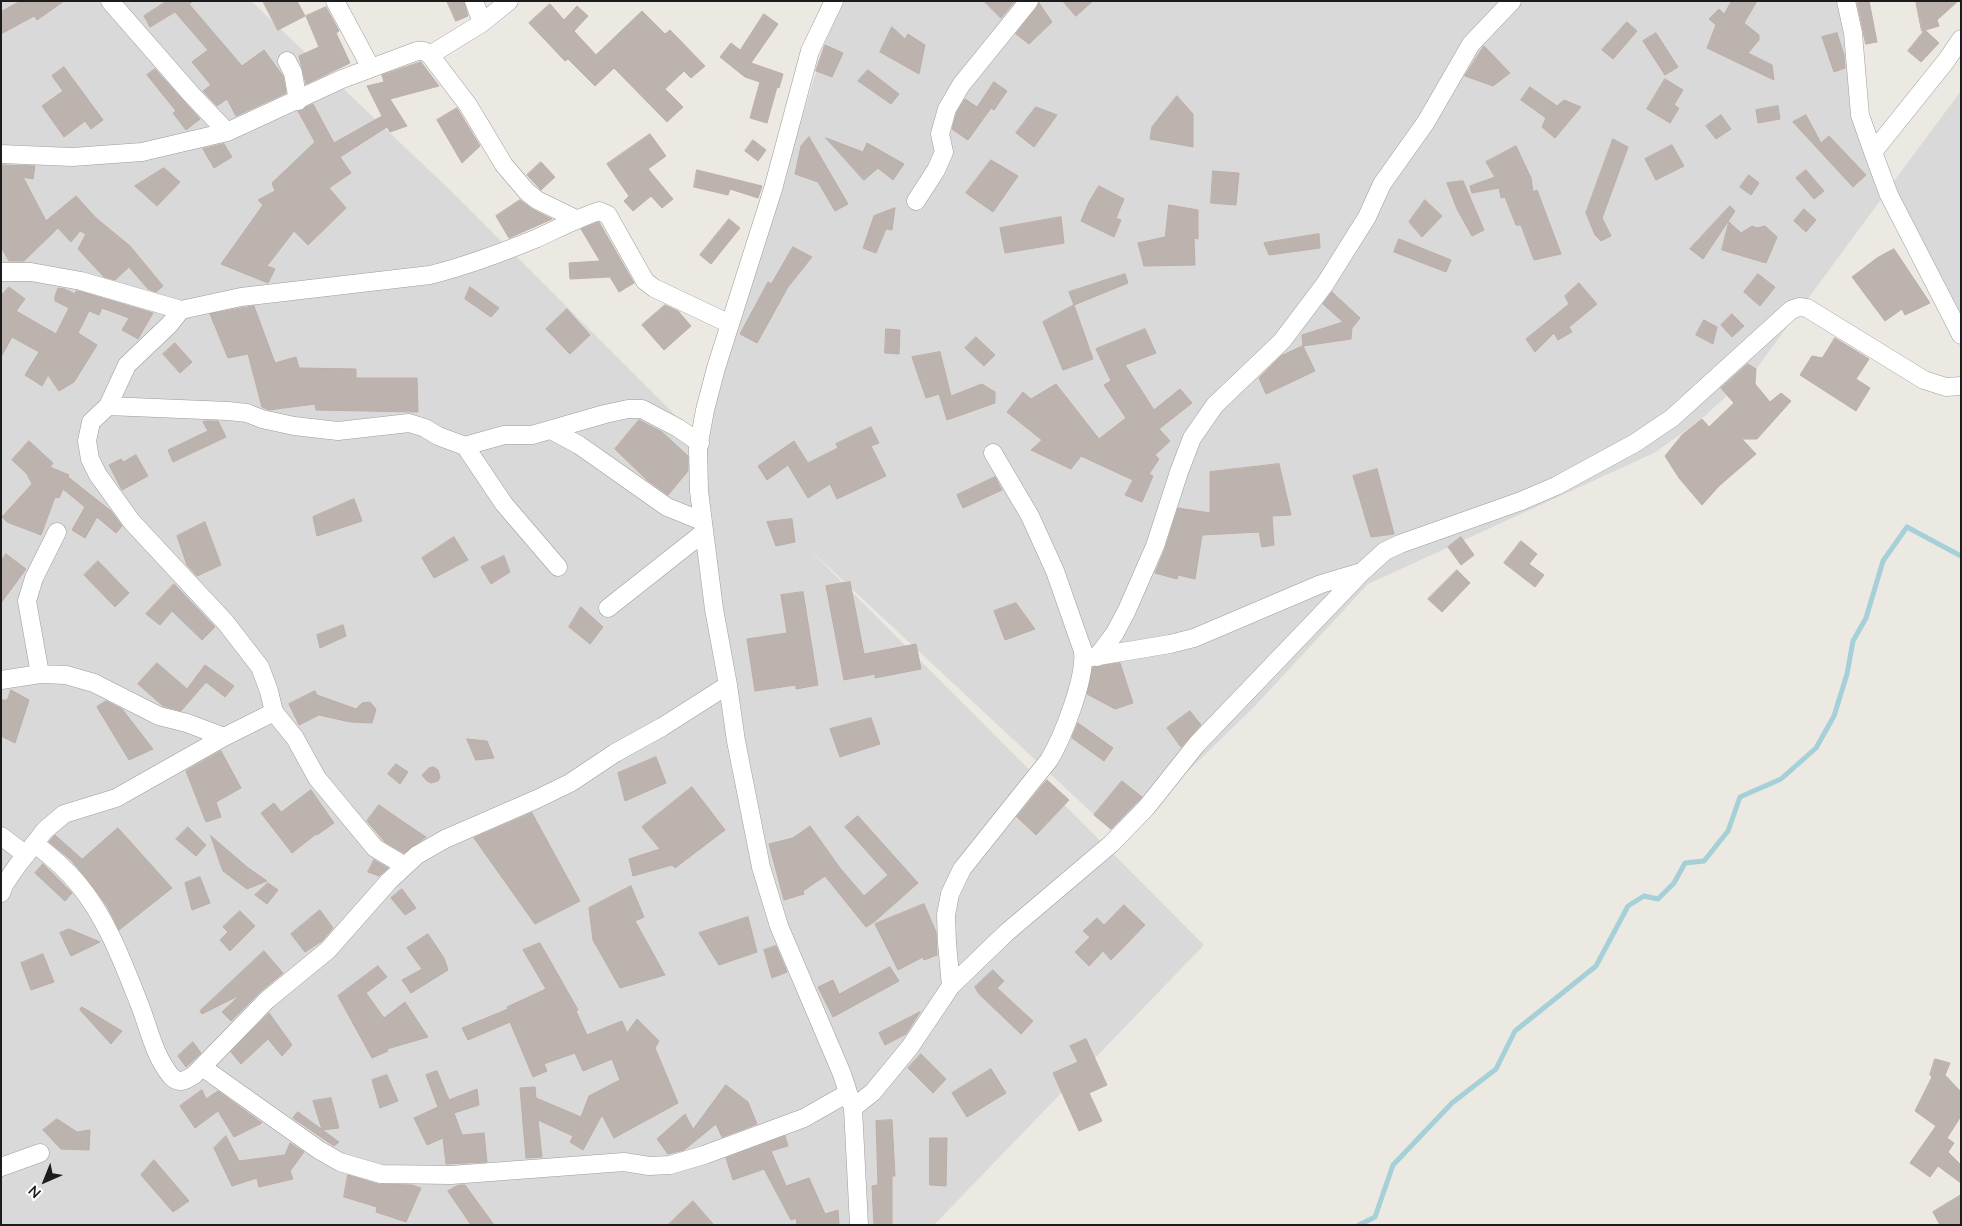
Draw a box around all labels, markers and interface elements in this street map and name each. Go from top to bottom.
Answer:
north arrow [20,1156,70,1206]
text: N [24,1182,44,1202]

